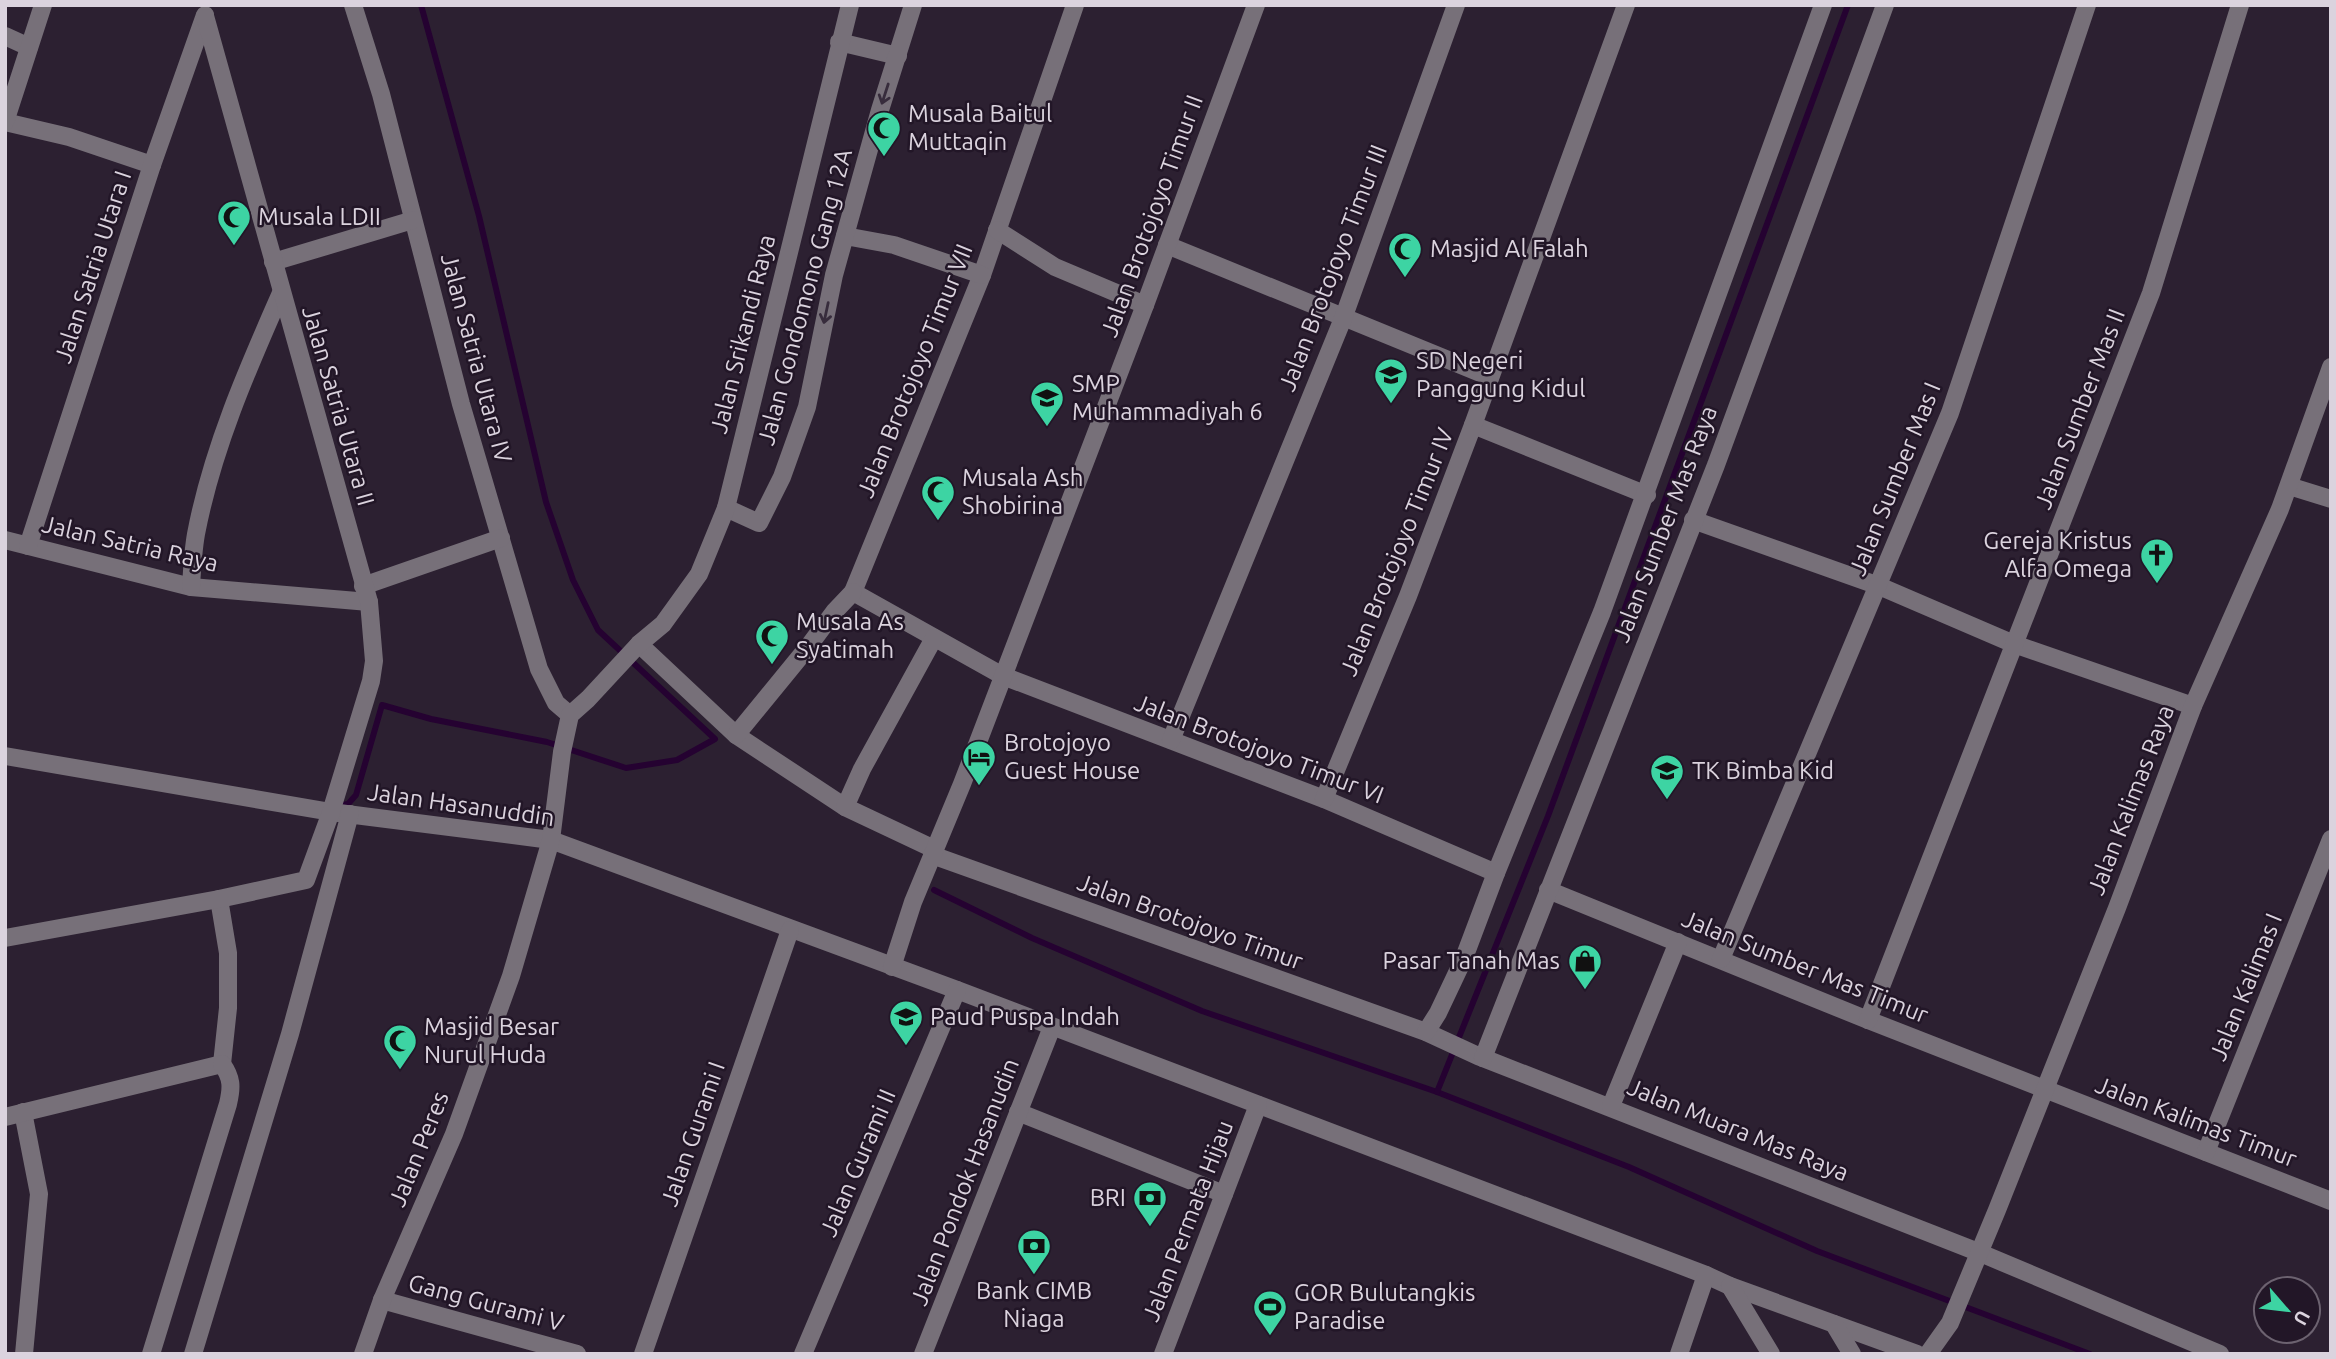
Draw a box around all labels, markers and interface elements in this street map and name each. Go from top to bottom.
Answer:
one-way arrow [878,82,890,104]
street label: Jalan Brotojoyo Timur II [1095,91,1208,341]
place label: Musala Baitul Muttaqin [908,100,1052,155]
mosque icon: Musala Baitul Muttaqin [865,109,903,158]
street label: Jalan Brotojoyo Timur III [1273,141,1392,395]
street label: Jalan Gondomono Gang 12A [752,145,857,448]
street label: Jalan Satria Utara I [49,167,136,366]
mosque icon: Musala LDII [215,198,253,247]
place label: Musala LDII [258,203,381,230]
mosque icon: Masjid Al Falah [1386,230,1424,279]
street label: Jalan Srikandi Raya [705,232,780,436]
place label: Masjid Al Falah [1430,235,1589,262]
street label: Jalan Brotojoyo Timur VII [851,240,978,501]
street label: Jalan Satria Utara IV [436,250,517,465]
one-way arrow [819,301,833,324]
street label: Jalan Satria Utara II [297,303,380,509]
street label: Jalan Sumber Mas II [2029,305,2130,513]
place label: SD Negeri Panggung Kidul [1416,347,1585,402]
school or university icon: SD Negeri Panggung Kidul [1372,356,1410,405]
place label: SMP Muhammadiyah 6 [1072,370,1263,425]
street label: Jalan Sumber Mas I [1843,378,1946,579]
school or university icon: SMP Muhammadiyah 6 [1028,379,1066,428]
street label: Jalan Sumber Mas Raya [1607,402,1722,646]
street label: Jalan Brotojoyo Timur IV [1334,424,1459,680]
place label: Musala Ash Shobirina [962,464,1084,519]
mosque icon: Musala Ash Shobirina [919,473,957,522]
street label: Jalan Satria Raya [39,510,221,577]
place label: Gereja Kristus Alfa Omega [1983,527,2132,582]
church icon: Gereja Kristus Alfa Omega [2138,536,2176,585]
place label: Musala As Syatimah [796,608,904,663]
mosque icon: Musala As Syatimah [753,617,791,666]
street label: Jalan Brotojoyo Timur VI [1131,688,1388,809]
street label: Jalan Kalimas Raya [2082,701,2179,899]
place label: Brotojoyo Guest House [1004,729,1140,784]
hotel icon: Brotojoyo Guest House [960,738,998,787]
school or university icon: TK Bimba Kid [1648,752,1686,801]
place label: TK Bimba Kid [1692,757,1834,784]
street label: Jalan Hasanuddin [366,778,556,831]
street label: Jalan Brotojoyo Timur [1074,868,1307,975]
street label: Jalan Sumber Mas Timur [1678,905,1932,1028]
street label: Jalan Kalimas I [2204,909,2287,1064]
shop icon: Pasar Tanah Mas [1566,942,1604,991]
place label: Pasar Tanah Mas [1383,947,1560,974]
school or university icon: Paud Puspa Indah [887,998,925,1047]
place label: Paud Puspa Indah [930,1003,1120,1030]
place label: Masjid Besar Nurul Huda [424,1013,559,1068]
mosque icon: Masjid Besar Nurul Huda [381,1022,419,1071]
street label: Jalan Pondok Hasanudin [905,1055,1024,1309]
street label: Jalan Gurami I [655,1058,730,1210]
street label: Jalan Kalimas Timur [2092,1071,2301,1172]
street label: Jalan Muara Mas Raya [1624,1073,1853,1186]
street label: Jalan Gurami II [814,1085,901,1241]
street label: Jalan Peres [383,1087,454,1210]
street label: Jalan Permata Hijau [1137,1117,1238,1325]
bank icon: BRI [1131,1179,1169,1228]
place label: BRI [1090,1184,1126,1211]
bank icon: Bank CIMB Niaga [1015,1227,1053,1276]
street label: Gang Gurami V [406,1269,567,1336]
north arrow [2252,1275,2322,1345]
place label: Bank CIMB Niaga [976,1277,1092,1332]
place label: GOR Bulutangkis Paradise [1294,1279,1476,1334]
sports icon: GOR Bulutangkis Paradise [1251,1288,1289,1337]
text: U [2289,1307,2315,1329]

